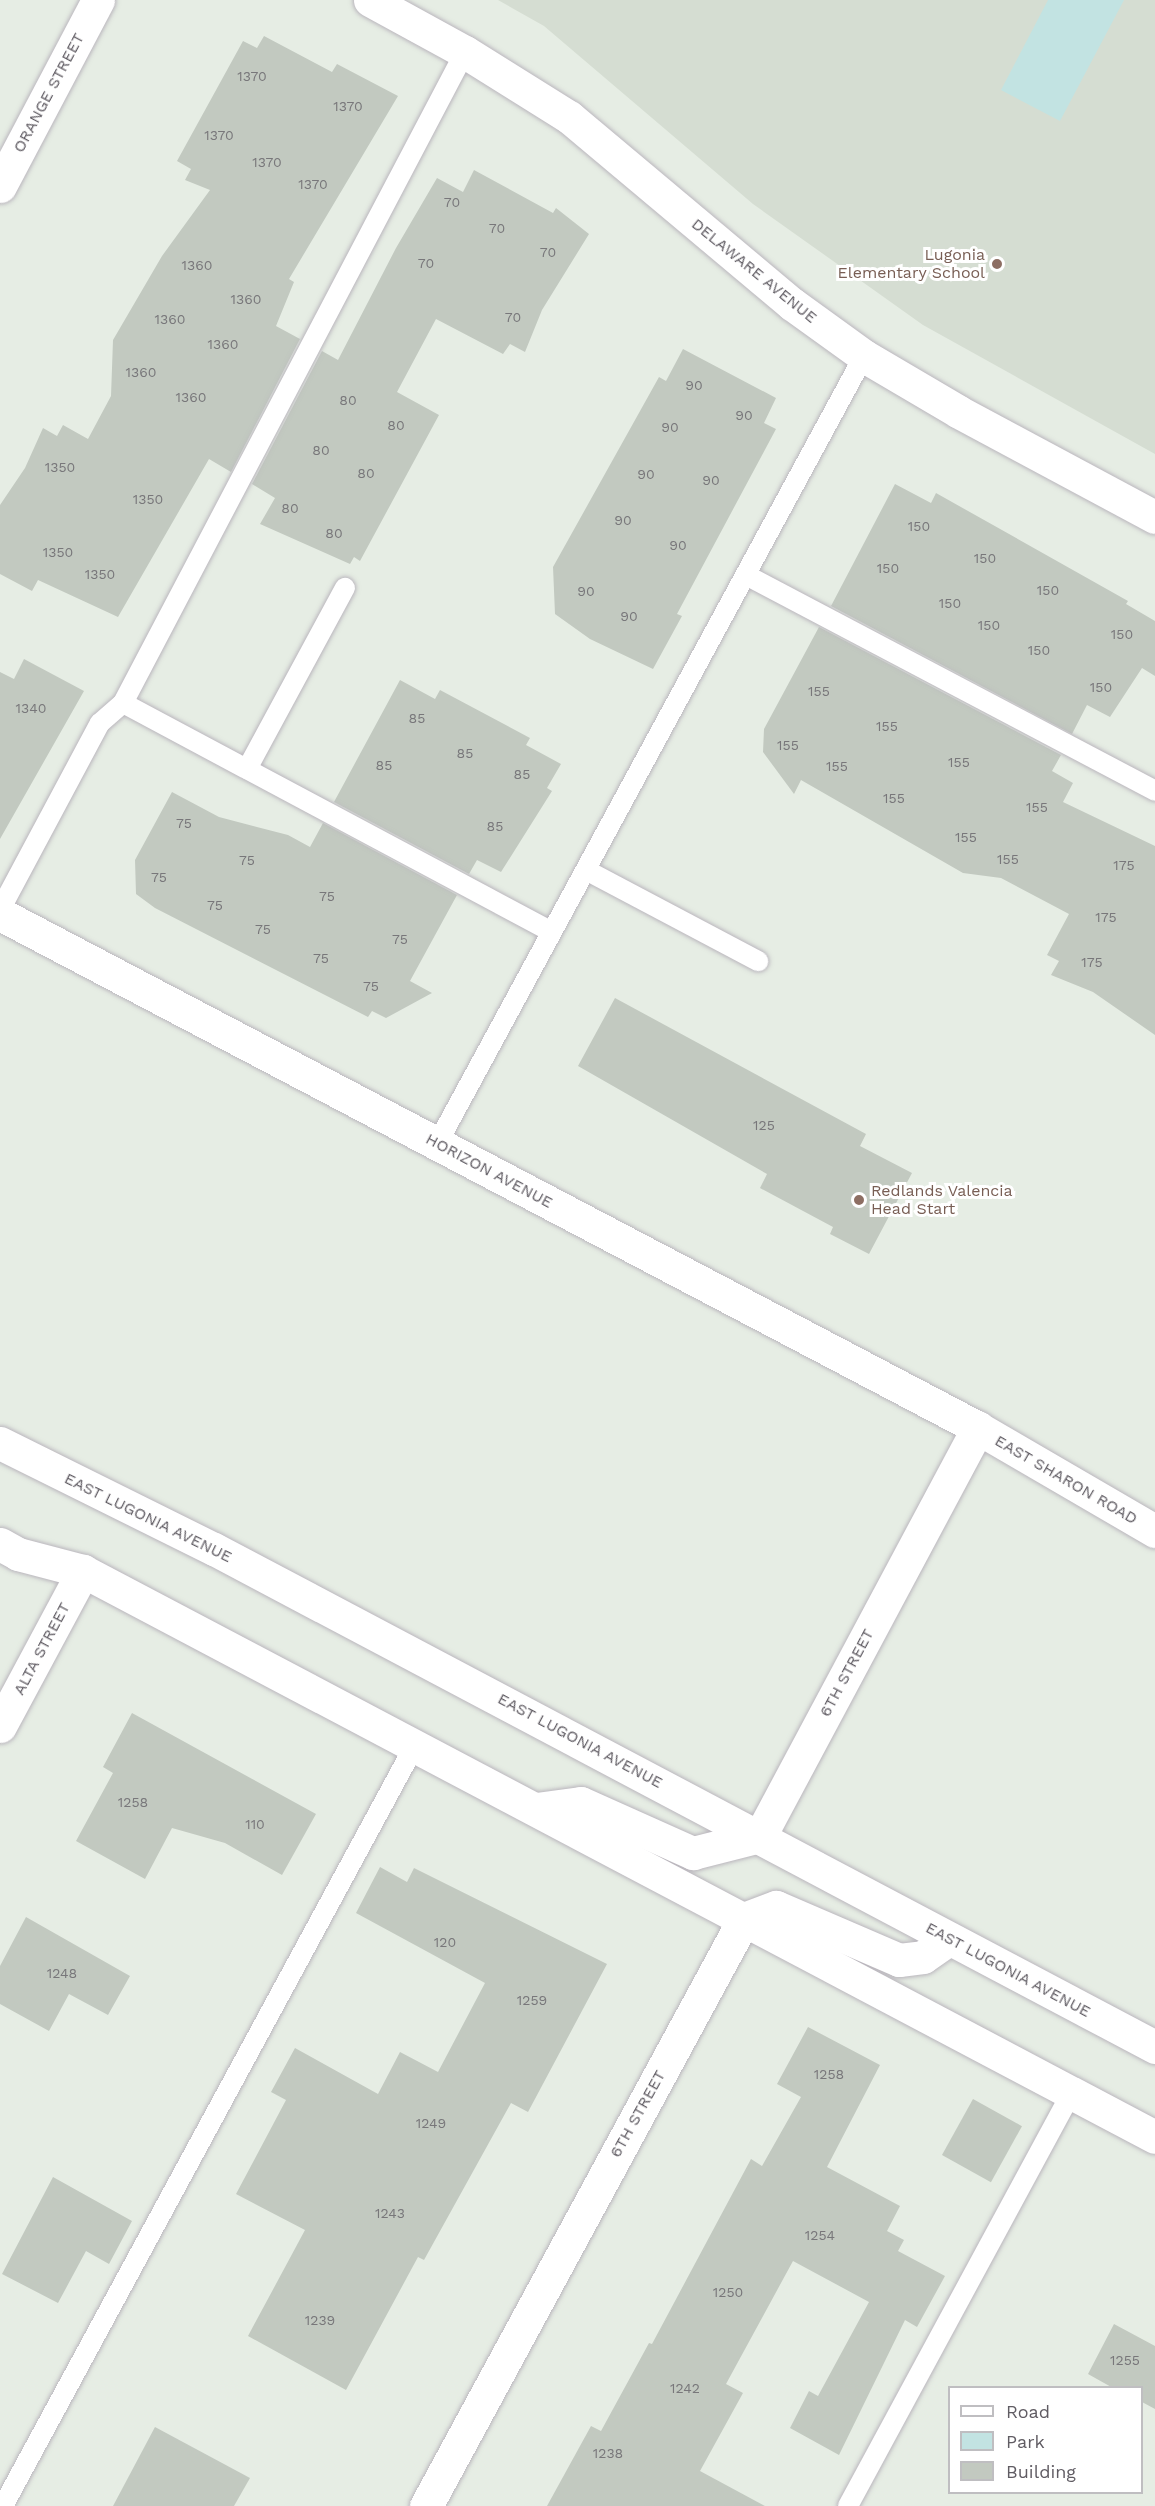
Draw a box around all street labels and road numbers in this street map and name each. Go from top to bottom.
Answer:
street label: ORANGE STREET [9,30,89,156]
street label: DELAWARE AVENUE [687,214,821,328]
street label: HORIZON AVENUE [422,1129,556,1213]
street label: EAST SHARON ROAD [991,1431,1141,1529]
street label: EAST LUGONIA AVENUE [60,1469,236,1567]
street label: ALTA STREET [9,1599,75,1699]
street label: 6TH STREET [816,1626,878,1720]
street label: EAST LUGONIA AVENUE [494,1689,666,1793]
street label: EAST LUGONIA AVENUE [922,1918,1094,2022]
street label: 6TH STREET [606,2067,670,2161]

